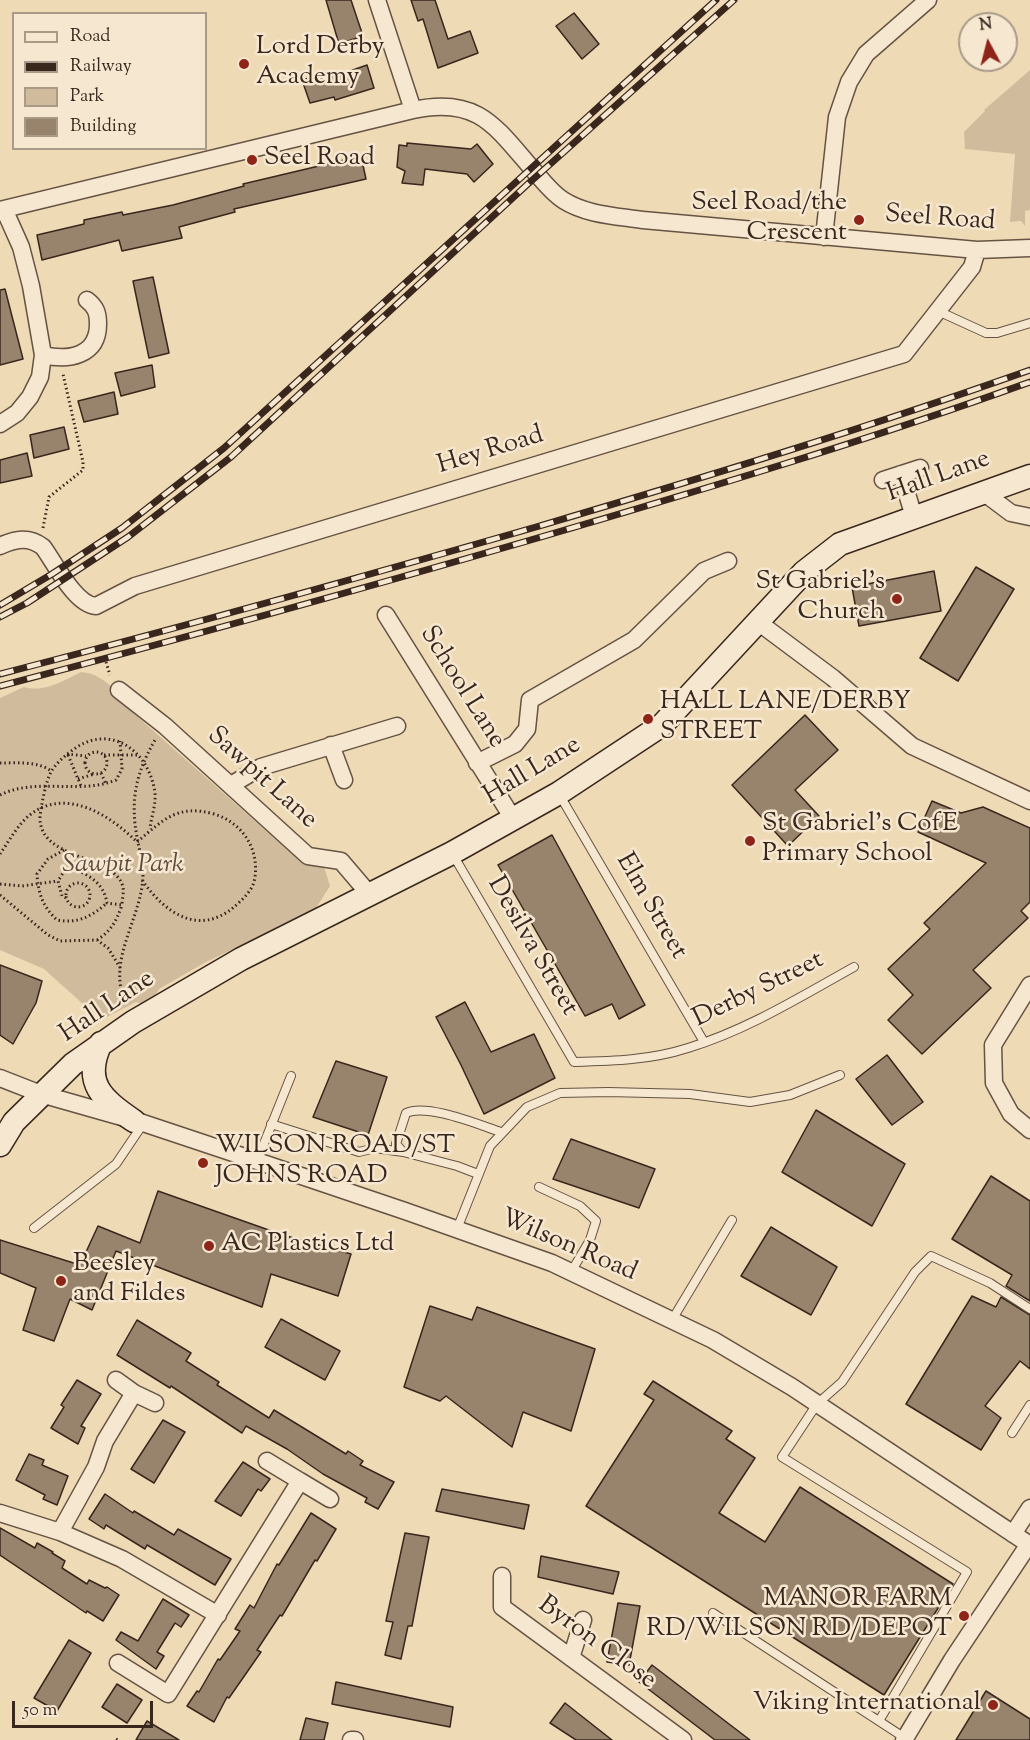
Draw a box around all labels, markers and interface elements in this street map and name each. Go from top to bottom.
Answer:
legend [12,12,207,150]
north arrow [958,12,1018,72]
text: N [978,13,994,38]
text: Road [70,24,110,50]
place label: Lord Derby Academy [256,33,384,94]
text: Railway [70,54,132,80]
marker: Lord Derby Academy [237,57,251,71]
text: Park [70,84,104,110]
text: Building [70,114,136,140]
place label: Seel Road [264,144,375,176]
marker: Seel Road [245,153,259,167]
place label: Seel Road/the Crescent [691,189,847,250]
street label: Seel Road [884,201,996,239]
marker: Seel Road/the Crescent [852,213,866,227]
street label: Hey Road [434,421,548,483]
street label: Hall Lane [883,445,995,511]
place label: St Gabriel's Church [756,568,885,630]
marker: St Gabriel's Church [890,592,904,606]
street label: School Lane [411,621,511,755]
place label: HALL LANE/DERBY STREET [660,688,911,750]
marker: HALL LANE/DERBY STREET [641,712,655,726]
street label: Sawpit Lane [199,721,323,837]
street label: Hall Lane [479,731,587,813]
place label: St Gabriel's CofE Primary School [762,810,958,872]
marker: St Gabriel's CofE Primary School [743,834,757,848]
street label: Elm Street [607,848,693,966]
park label: Sawpit Park [62,851,184,883]
street label: Desilva Street [479,872,583,1022]
street label: Derby Street [689,946,829,1036]
street label: Hall Lane [55,965,161,1051]
place label: WILSON ROAD/ST JOHNS ROAD [215,1132,455,1194]
marker: WILSON ROAD/ST JOHNS ROAD [196,1156,210,1170]
street label: Wilson Road [495,1204,641,1290]
place label: AC Plastics Ltd [221,1230,394,1262]
marker: AC Plastics Ltd [202,1239,216,1253]
place label: Beesley and Fildes [73,1250,185,1312]
marker: Beesley and Fildes [54,1274,68,1288]
place label: MANOR FARM RD/WILSON RD/DEPOT [646,1585,952,1646]
street label: Byron Close [531,1591,661,1697]
marker: MANOR FARM RD/WILSON RD/DEPOT [957,1609,971,1623]
scale bar [15,1689,156,1727]
place label: Viking International [753,1689,981,1721]
text: 50 m [23,1698,57,1724]
marker: Viking International [986,1698,1000,1712]

